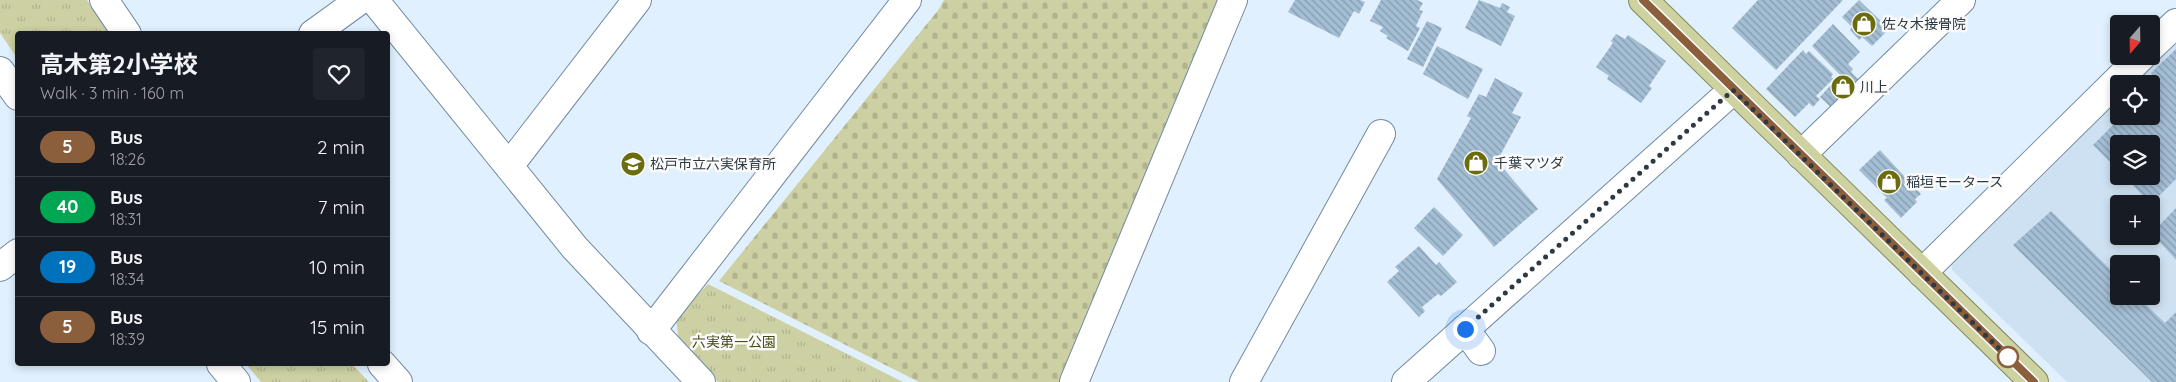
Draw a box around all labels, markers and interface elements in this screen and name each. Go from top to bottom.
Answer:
shop icon: 佐々木接骨院 [1851,11,1877,37]
place label: 佐々木接骨院 [1882,15,1966,33]
north arrow [2110,15,2160,65]
map controls [2110,15,2160,305]
button: heart [313,48,365,100]
text: 高木第2小学校 [40,49,198,79]
shop icon: 川上 [1830,74,1856,100]
button: locate [2110,75,2160,125]
place label: 川上 [1860,78,1888,96]
text: Walk · 3 min · 160 m [40,83,184,103]
text: Bus [110,125,143,149]
text: 5 [62,135,73,158]
text: 2 min [317,135,365,159]
button: layers [2110,135,2160,185]
text: 18:26 [110,149,145,169]
shop icon: 千葉マツダ [1463,150,1489,176]
school or university icon: 松戸市立六実保育所 [620,151,646,177]
place label: 千葉マツダ [1494,154,1564,172]
place label: 松戸市立六実保育所 [650,155,776,173]
shop icon: 稲垣モータース [1876,169,1902,195]
place label: 稲垣モータース [1906,173,2003,191]
text: Bus [110,185,143,209]
text: 40 [57,195,78,218]
text: 7 min [318,195,365,219]
button: + [2110,195,2160,245]
text: 18:31 [110,209,142,229]
text: Bus [110,245,143,269]
text: 19 [59,255,76,278]
text: 10 min [309,255,365,279]
button: − [2110,255,2160,305]
text: 18:34 [110,269,144,289]
text: Bus [110,305,143,329]
text: 5 [62,315,73,338]
text: 15 min [310,315,365,339]
your location [1453,317,1478,342]
text: 18:39 [110,329,145,349]
park label: 六実第一公園 [692,333,776,351]
unlabelled marker [1997,346,2019,368]

